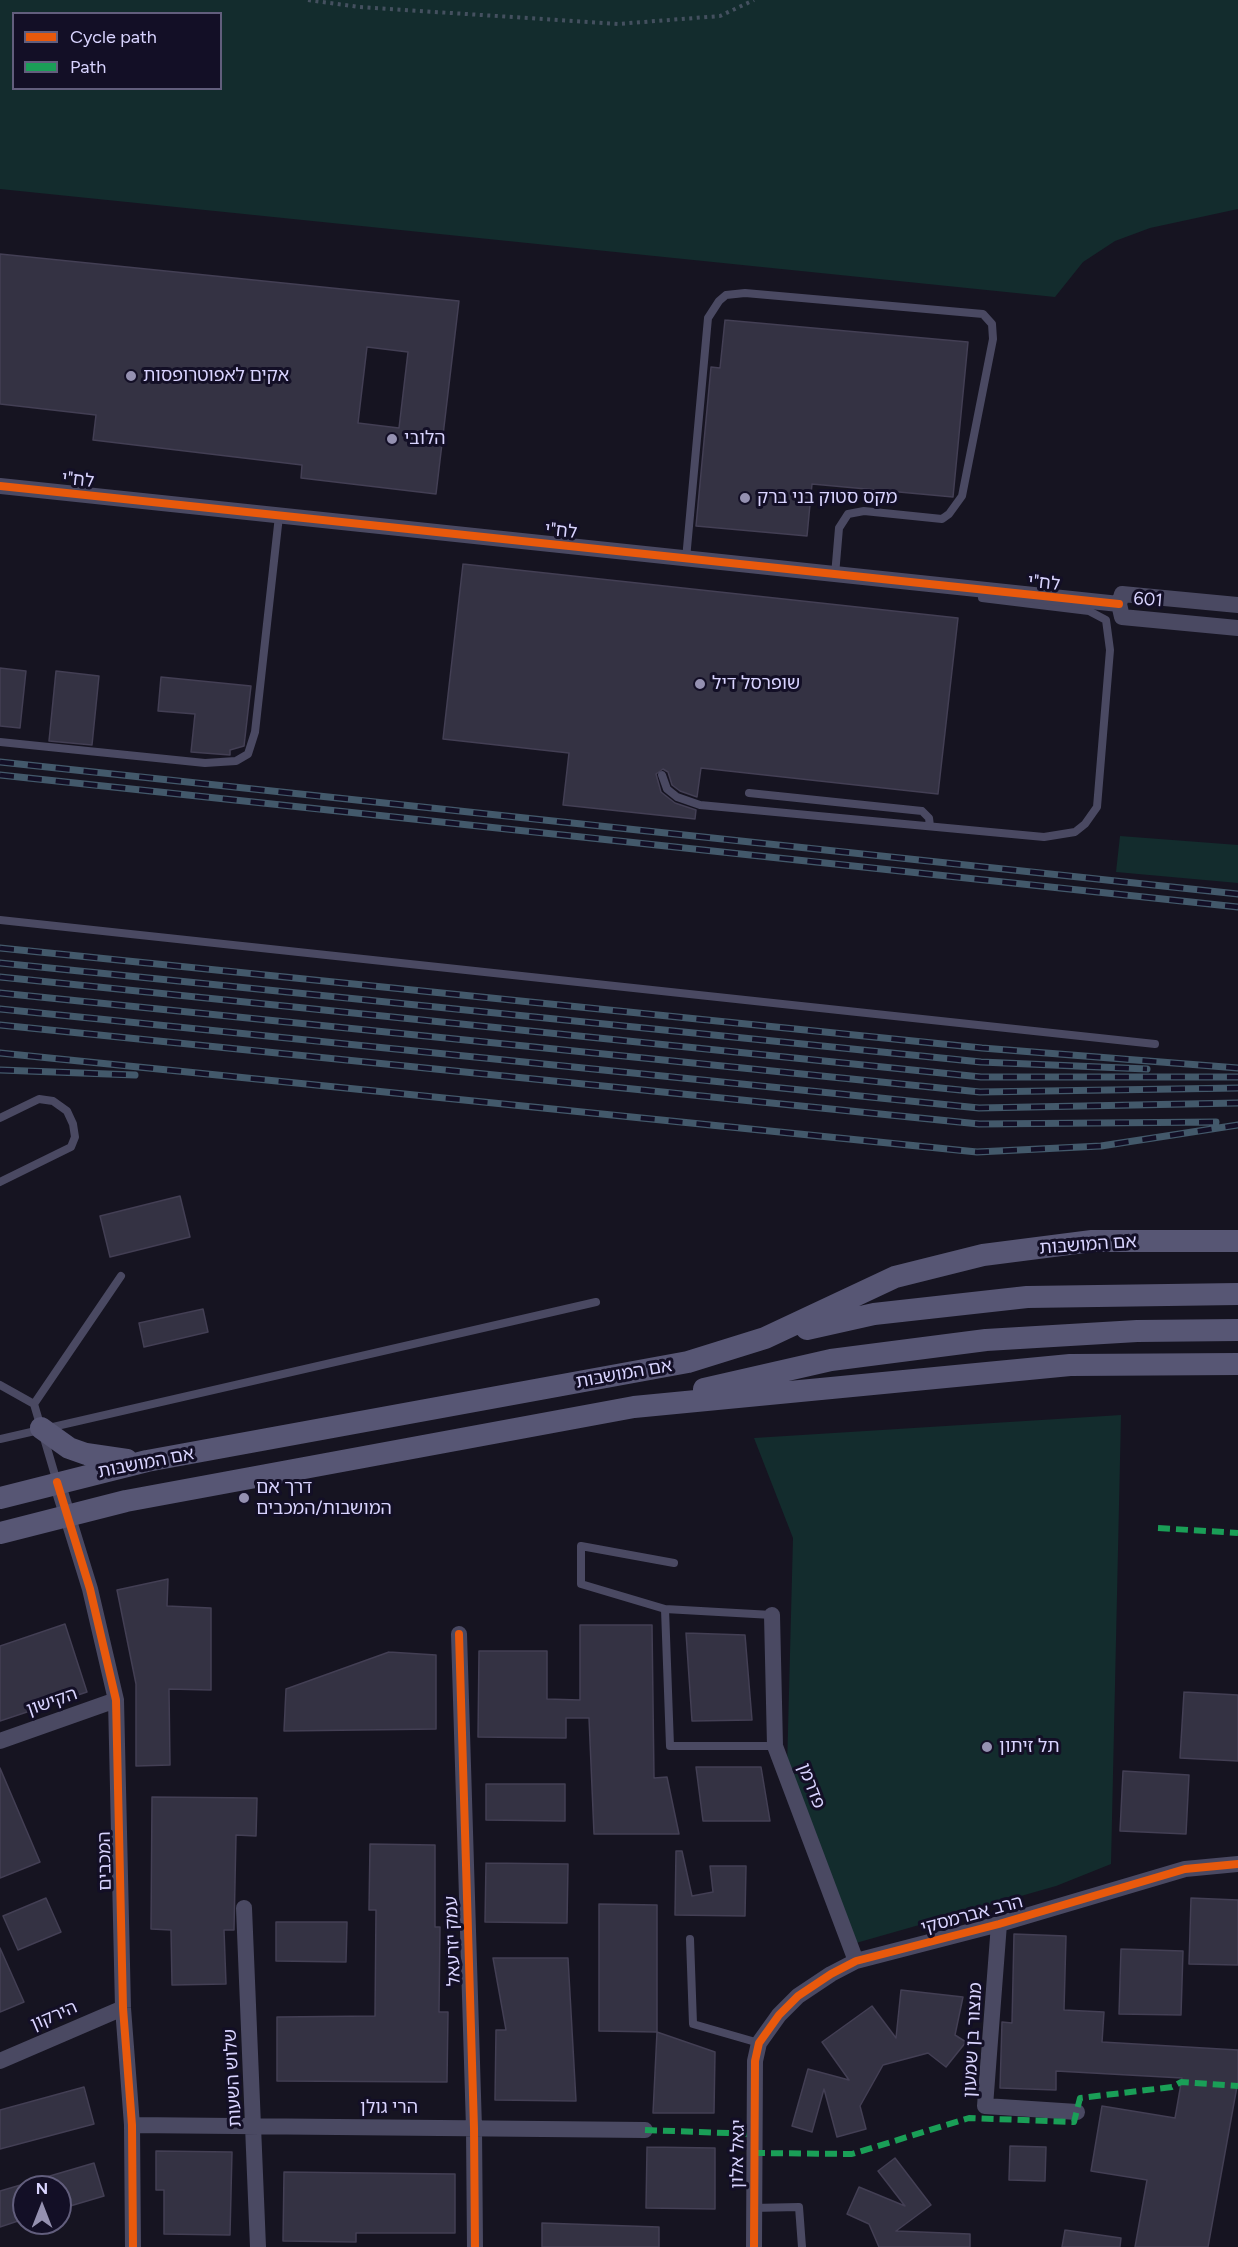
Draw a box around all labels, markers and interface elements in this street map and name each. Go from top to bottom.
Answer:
legend [12,12,222,90]
text: Cycle path [70,26,157,48]
text: Path [70,56,106,78]
place label: אקים לאפוטרופסות [143,365,289,387]
marker: אקים לאפוטרופסות [124,369,138,383]
place label: הלובי [404,428,446,450]
marker: הלובי [385,432,399,446]
street label: לח"י [61,468,95,492]
place label: מקס סטוק בני ברק [757,487,897,509]
marker: מקס סטוק בני ברק [738,491,752,505]
street label: לח"י [544,519,578,543]
street label: לח"י [1027,571,1061,595]
street label: 601 [1133,588,1163,612]
place label: שופרסל דיל [712,673,800,695]
marker: שופרסל דיל [693,677,707,691]
street label: אם המושבות [1039,1231,1137,1259]
street label: אם המושבות [574,1355,674,1393]
street label: אם המושבות [96,1443,196,1483]
place label: דרך אם המושבות/המכבים [256,1477,392,1520]
marker: דרך אם המושבות/המכבים [237,1491,251,1505]
street label: הקישון [24,1683,80,1721]
place label: תל זיתון [999,1736,1060,1758]
marker: תל זיתון [980,1740,994,1754]
street label: פדרמן [792,1760,830,1812]
street label: המכבים [94,1831,116,1891]
street label: הרב אברמסקי [919,1891,1025,1939]
street label: עמק יזרעאל [441,1896,465,1986]
street label: מנצור בן שמעון [959,1982,987,2098]
street label: הירקון [28,1997,80,2035]
street label: שלוש השעות [220,2028,246,2128]
street label: הרי גולן [360,2097,418,2119]
street label: יגאל אלון [727,2119,749,2189]
north arrow [12,2175,72,2235]
text: N [36,2179,48,2198]

